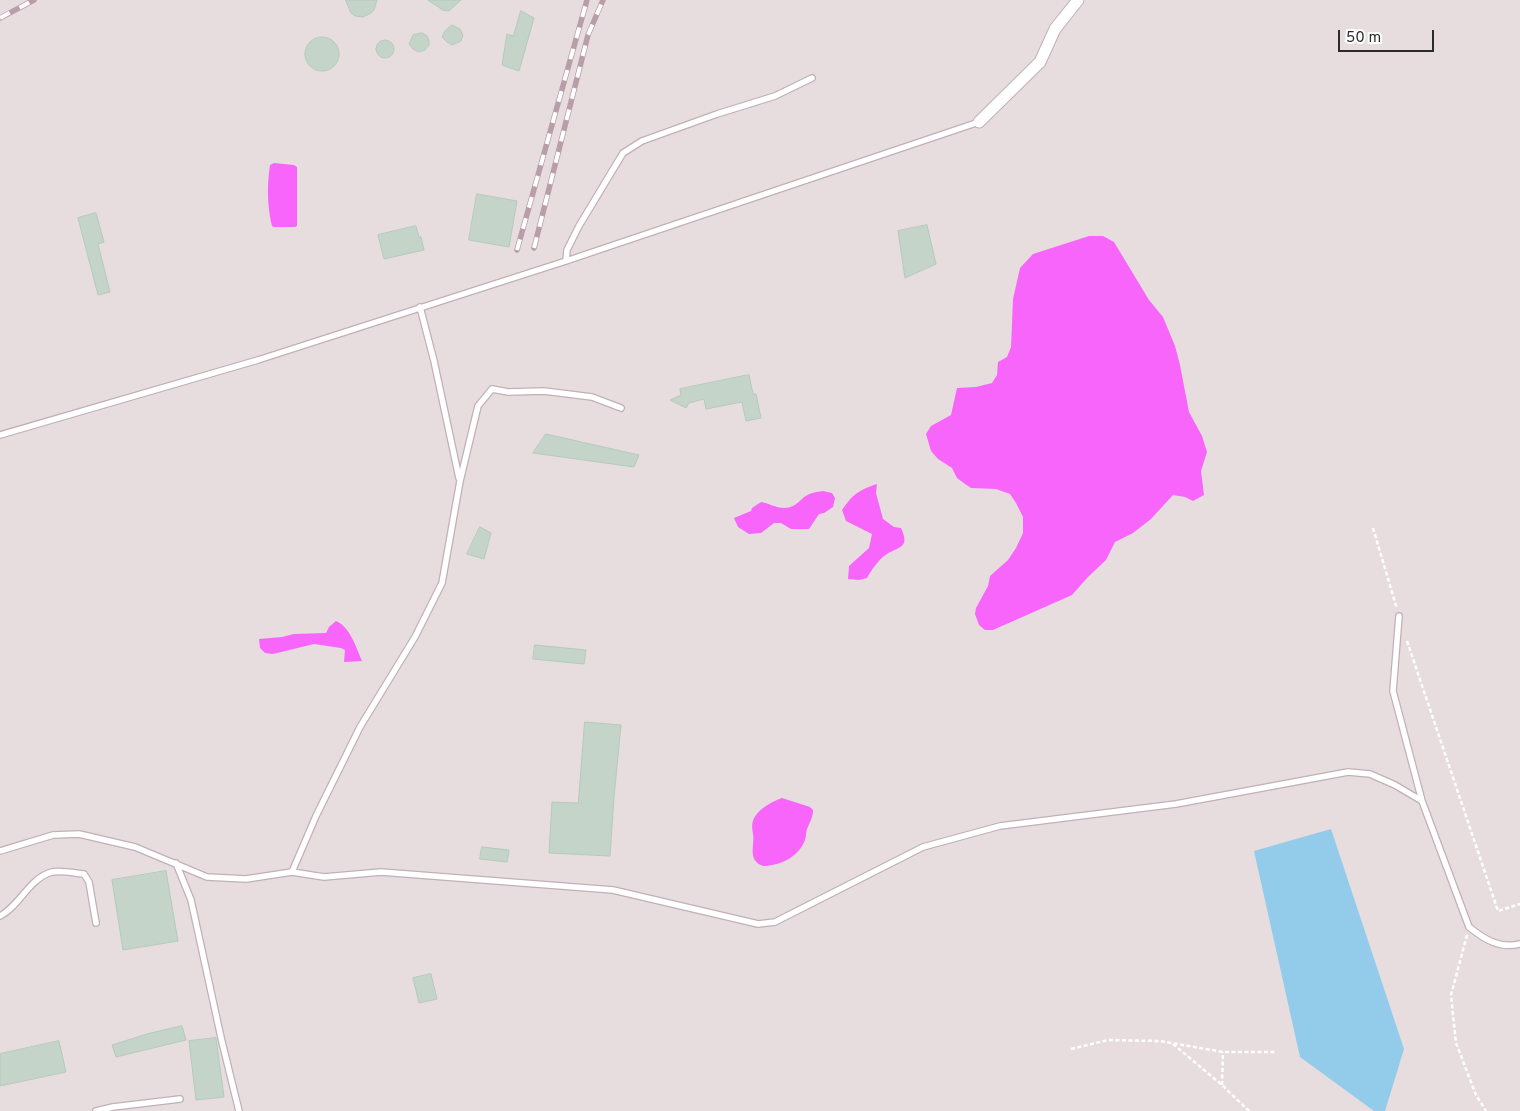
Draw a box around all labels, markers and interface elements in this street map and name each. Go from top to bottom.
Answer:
scale bar [1340,20,1436,52]
text: 50 m [1346,29,1381,48]

